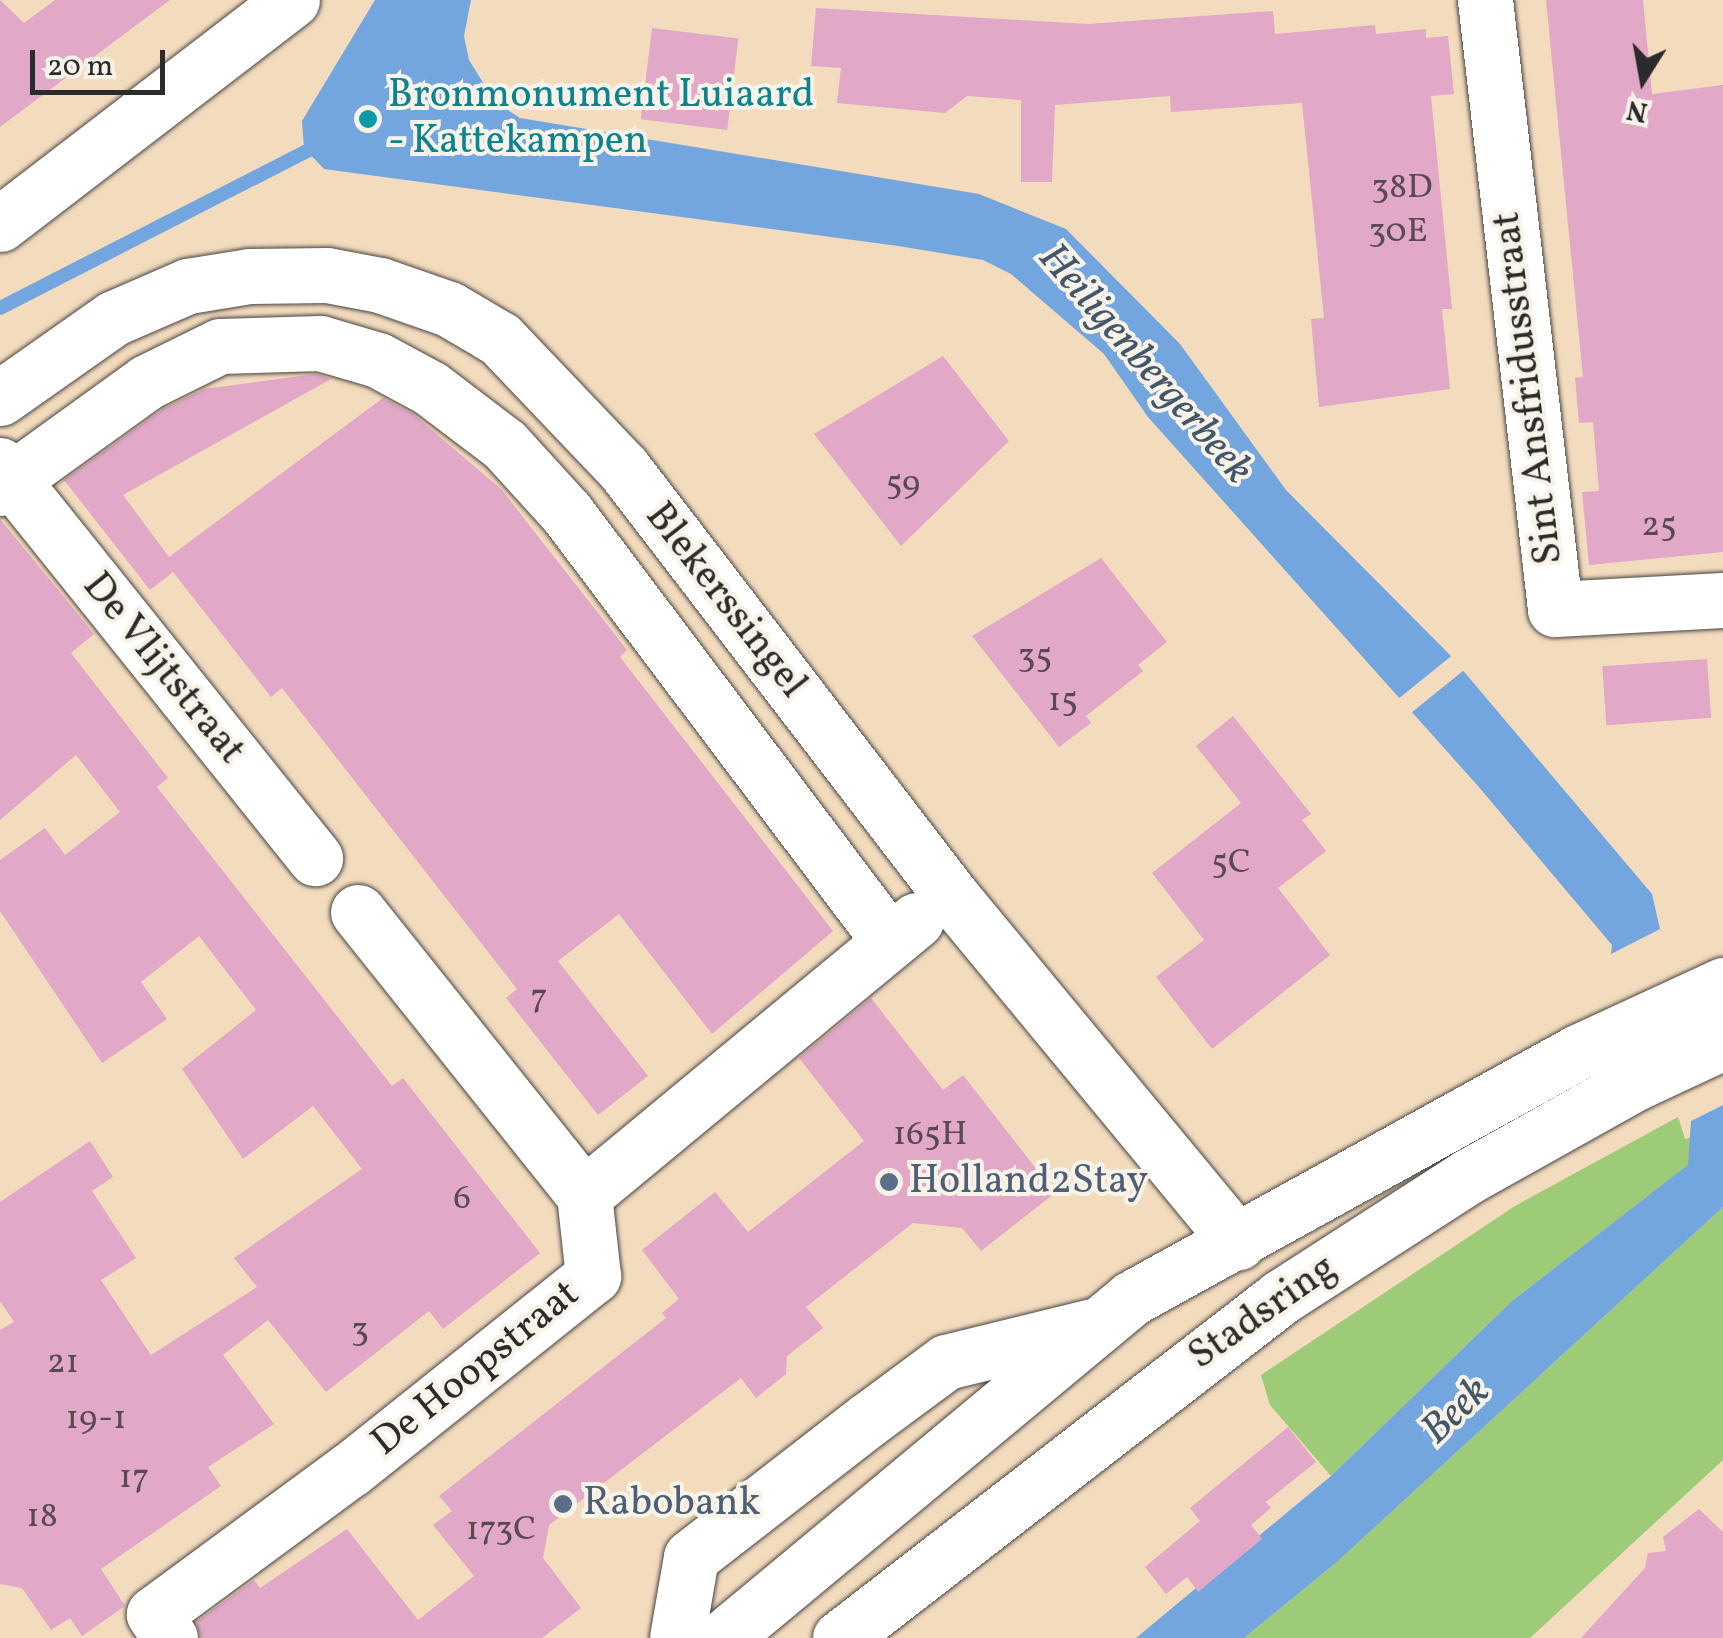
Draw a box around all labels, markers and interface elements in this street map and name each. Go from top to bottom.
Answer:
scale bar [35,30,170,92]
north arrow [1593,30,1693,130]
text: 20 m [47,46,113,88]
place label: Bronmonument Luiaard - Kattekampen [388,72,814,166]
text: N [1623,89,1651,131]
marker: Bronmonument Luiaard - Kattekampen [357,108,379,130]
house number: 38D [1371,167,1433,209]
street label: Sint Ansfridusstraat [1484,209,1574,567]
house number: 30E [1368,211,1428,253]
water label: Heiligenbergerbeek [1026,235,1262,495]
house number: 59 [886,463,920,505]
street label: Blekerssingel [634,494,816,708]
house number: 25 [1641,505,1677,547]
street label: De Vlijtstraat [71,563,255,775]
house number: 35 [1018,636,1052,678]
house number: 15 [1048,680,1078,722]
house number: 5C [1211,842,1251,884]
house number: 7 [531,977,547,1019]
house number: 165H [893,1114,967,1156]
place label: Holland2Stay [909,1158,1148,1206]
marker: Holland2Stay [878,1171,900,1193]
house number: 6 [453,1178,471,1220]
street label: Stadsring [1180,1245,1346,1381]
street label: De Hoopstraat [363,1271,589,1467]
house number: 3 [351,1310,369,1352]
house number: 21 [47,1342,79,1384]
water label: Beek [1412,1368,1502,1456]
house number: 19-1 [65,1398,127,1440]
house number: 17 [119,1457,149,1499]
place label: Rabobank [583,1480,761,1528]
marker: Rabobank [552,1493,574,1515]
house number: 18 [26,1496,58,1538]
house number: 173C [466,1509,536,1551]

